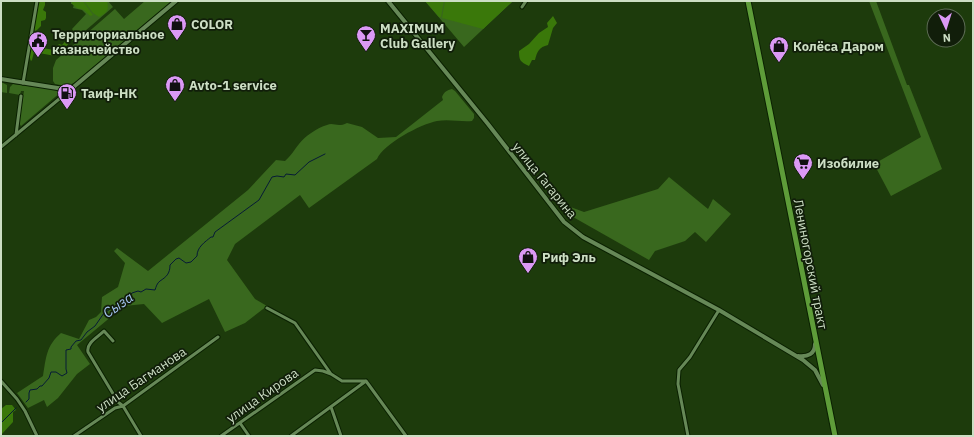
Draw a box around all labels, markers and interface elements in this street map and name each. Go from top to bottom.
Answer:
north arrow [926,8,966,48]
shop icon: COLOR [166,13,188,41]
place label: COLOR [191,16,233,33]
place label: MAXIMUM Club Gallery [380,20,455,52]
bar icon: MAXIMUM Club Gallery [355,24,377,52]
place label: Территориальное казначейство [52,26,164,58]
public building icon: Территориальное казначейство [27,30,49,58]
text: N [942,31,951,45]
shop icon: Колёса Даром [768,35,790,63]
place label: Колёса Даром [793,38,884,55]
shop icon: Avto-1 service [164,74,186,102]
place label: Avto-1 service [189,77,277,94]
fuel station icon: Таиф-НК [56,82,78,110]
place label: Таиф-НК [81,85,137,102]
street label: улица Гагарина [509,139,581,222]
supermarket icon: Изобилие [792,152,814,180]
place label: Изобилие [817,155,879,172]
street label: Лениногорский тракт [790,197,831,331]
shop icon: Риф Эль [517,246,539,274]
place label: Риф Эль [542,249,596,266]
water label: Сыза [99,288,137,322]
street label: улица Багманова [93,343,190,416]
street label: улица Кирова [223,364,302,427]

